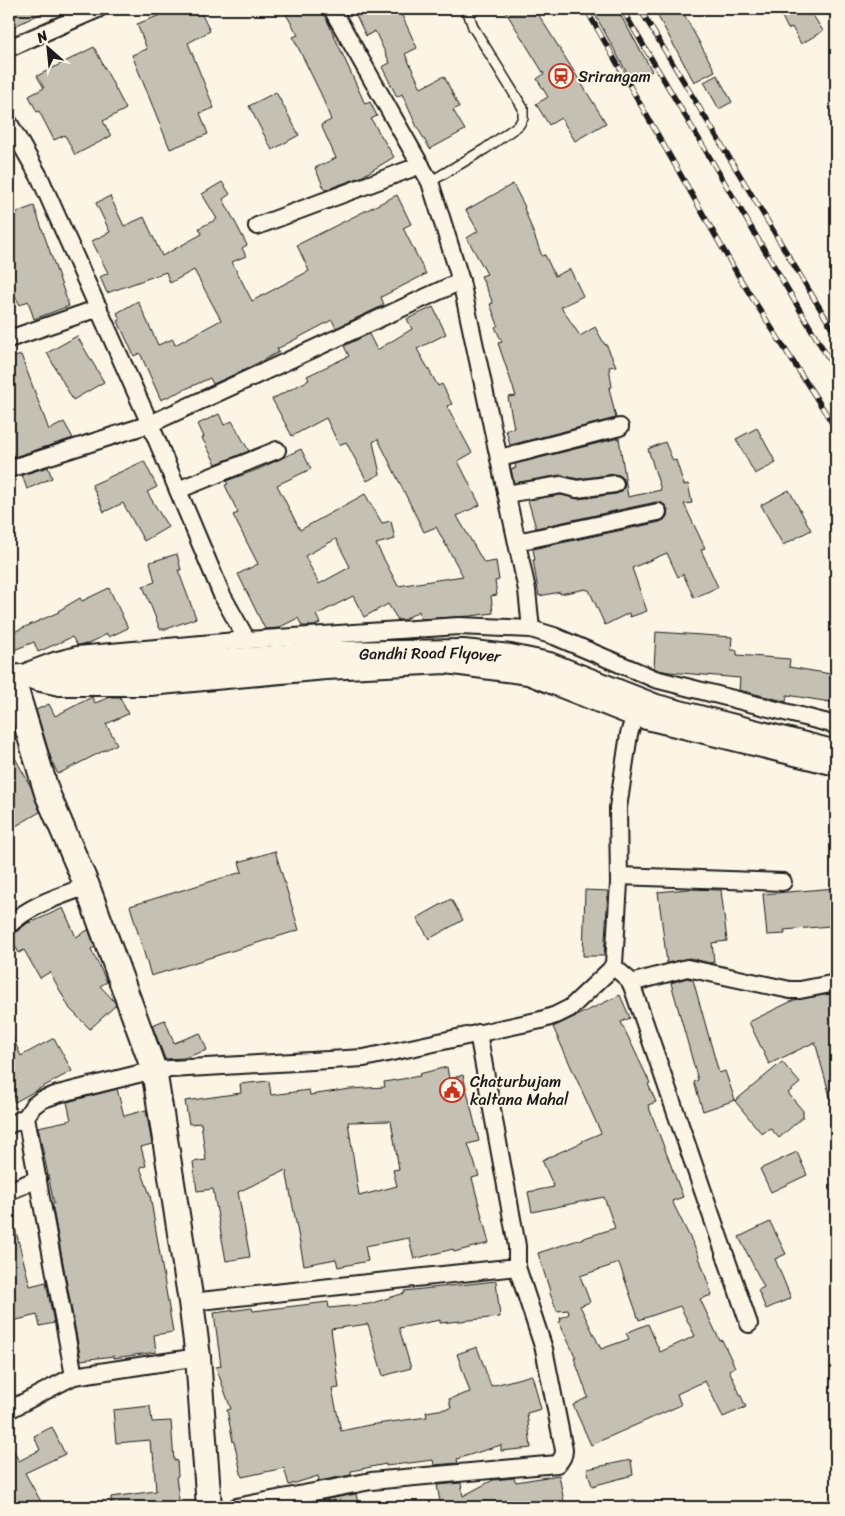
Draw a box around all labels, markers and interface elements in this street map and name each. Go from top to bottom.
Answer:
north arrow [22,22,72,72]
text: N [31,23,53,51]
place label: Srirangam [578,62,651,91]
station icon: Srirangam [548,63,574,89]
street label: Gandhi Road Flyover [359,638,504,671]
place label: Chaturbujam kaltana Mahal [470,1067,569,1114]
public building icon: Chaturbujam kaltana Mahal [439,1077,465,1103]

